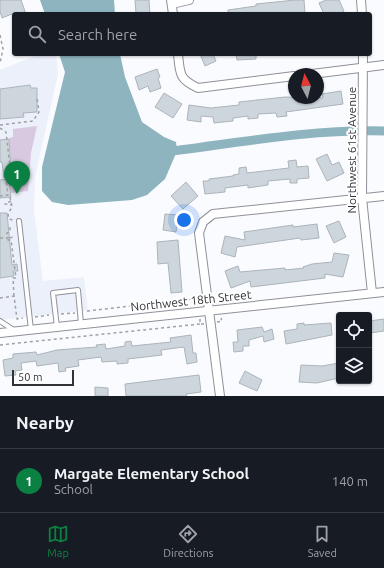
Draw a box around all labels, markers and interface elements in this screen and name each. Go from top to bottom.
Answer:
search box [12,12,372,56]
icon: search [26,23,48,45]
text: Search here [58,26,137,43]
north arrow [288,68,324,104]
street label: Northwest 61st Avenue [345,87,358,213]
pin: 1 [4,161,30,194]
your location [174,210,194,230]
street label: Northwest 18th Street [130,288,252,313]
map controls [336,312,372,384]
button: locate [336,312,372,348]
button: layers [336,348,372,384]
scale bar [12,368,74,387]
text: 50 m [18,371,42,383]
text: Nearby [16,413,74,432]
text: Margate Elementary School [54,465,249,482]
text: 1 [25,474,33,488]
text: 140 m [332,474,368,488]
text: School [54,482,93,496]
tab: Map [47,523,69,559]
tab: Directions [163,523,213,559]
tab: Saved [308,523,337,559]

